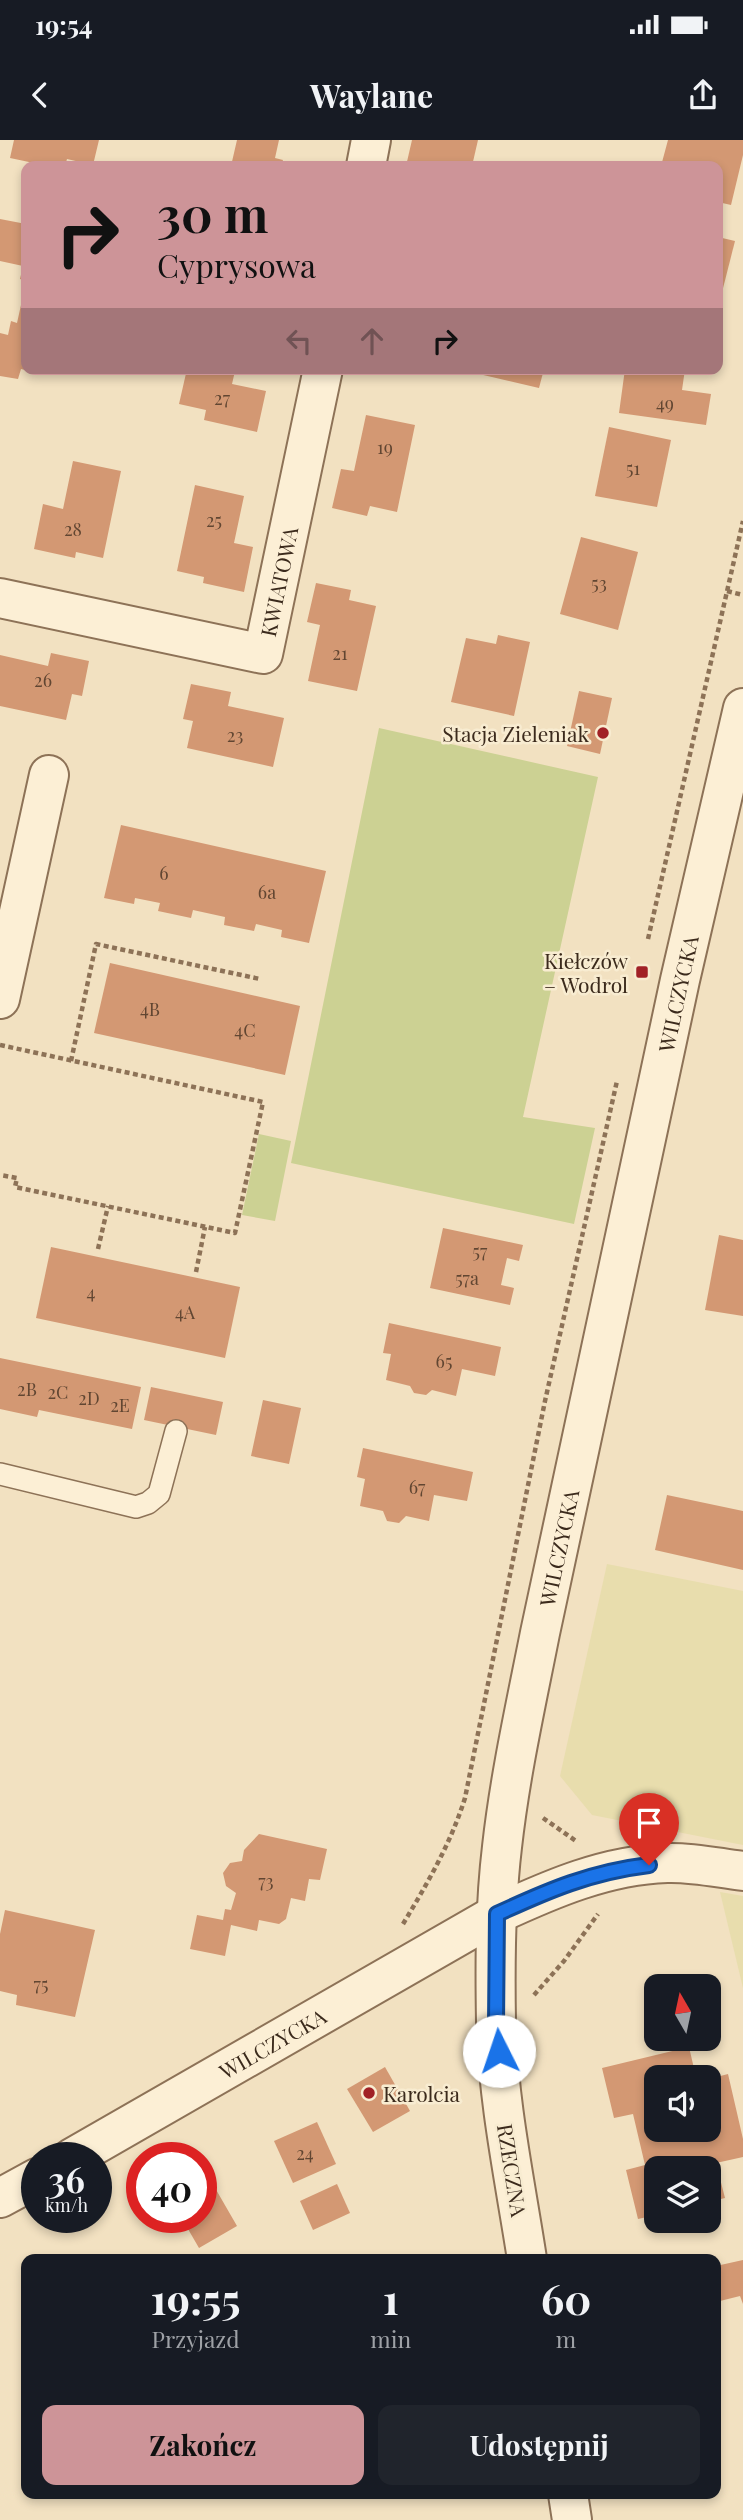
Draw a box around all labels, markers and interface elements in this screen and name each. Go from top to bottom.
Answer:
text: 19:54 [35,7,93,42]
text: Waylane [310,73,433,116]
icon: back [21,76,59,114]
icon: share [684,76,722,114]
text: 30 m [157,180,268,245]
icon: right [42,189,133,280]
text: Cyprysowa [157,243,316,286]
icon: left [280,322,318,360]
icon: ahead [353,322,391,360]
icon: right [426,322,464,360]
house number: 27 [214,386,231,410]
house number: 49 [656,391,674,415]
house number: 19 [377,435,393,459]
house number: 51 [626,456,640,480]
house number: 25 [206,508,222,532]
house number: 28 [64,517,82,541]
street label: KWIATOWA [253,523,304,639]
house number: 53 [591,571,607,595]
house number: 21 [332,641,348,665]
house number: 26 [34,668,52,692]
place label: Stacja Zieleniak [442,719,589,747]
house number: 23 [227,723,243,747]
marker: Stacja Zieleniak [595,725,611,741]
house number: 6 [159,861,169,885]
house number: 6a [258,880,276,904]
street label: WILCZYCKA [651,932,704,1055]
place label: Kiełczów – Wodrol [544,946,629,998]
marker: Kiełczów – Wodrol [634,964,650,980]
house number: 4B [140,997,160,1021]
house number: 4C [234,1018,256,1042]
house number: 57 [473,1239,488,1263]
house number: 57a [455,1266,479,1290]
house number: 4 [87,1280,96,1304]
house number: 4A [175,1300,196,1324]
house number: 65 [436,1349,452,1373]
house number: 2B [17,1377,37,1401]
house number: 2C [47,1380,69,1404]
house number: 2D [78,1386,100,1410]
house number: 2E [110,1393,130,1417]
house number: 67 [409,1475,426,1499]
street label: WILCZYCKA [532,1486,585,1610]
pin [619,1793,679,1865]
icon: arrive [630,1804,668,1842]
house number: 73 [258,1869,274,1893]
house number: 75 [34,1972,48,1996]
north arrow [644,1974,721,2051]
map controls [644,1974,721,2233]
street label: WILCZYCKA [213,2001,331,2085]
position arrow [462,2014,536,2088]
button: sound [644,2065,721,2142]
place label: Karolcia [383,2079,461,2107]
marker: Karolcia [361,2085,377,2101]
street label: RZECZNA [492,2122,534,2219]
house number: 24 [296,2141,314,2165]
speed limit sign: 40 [126,2142,217,2233]
text: 36 [48,2155,85,2202]
button: layers [644,2156,721,2233]
text: km/h [45,2193,88,2217]
text: 19:55 [151,2270,241,2326]
text: 1 [383,2270,399,2326]
text: 60 [541,2270,591,2326]
text: Przyjazd [152,2323,240,2354]
text: min [370,2323,411,2354]
text: m [556,2323,576,2354]
button: Zakończ [42,2405,364,2485]
button: Udostępnij [378,2405,700,2485]

